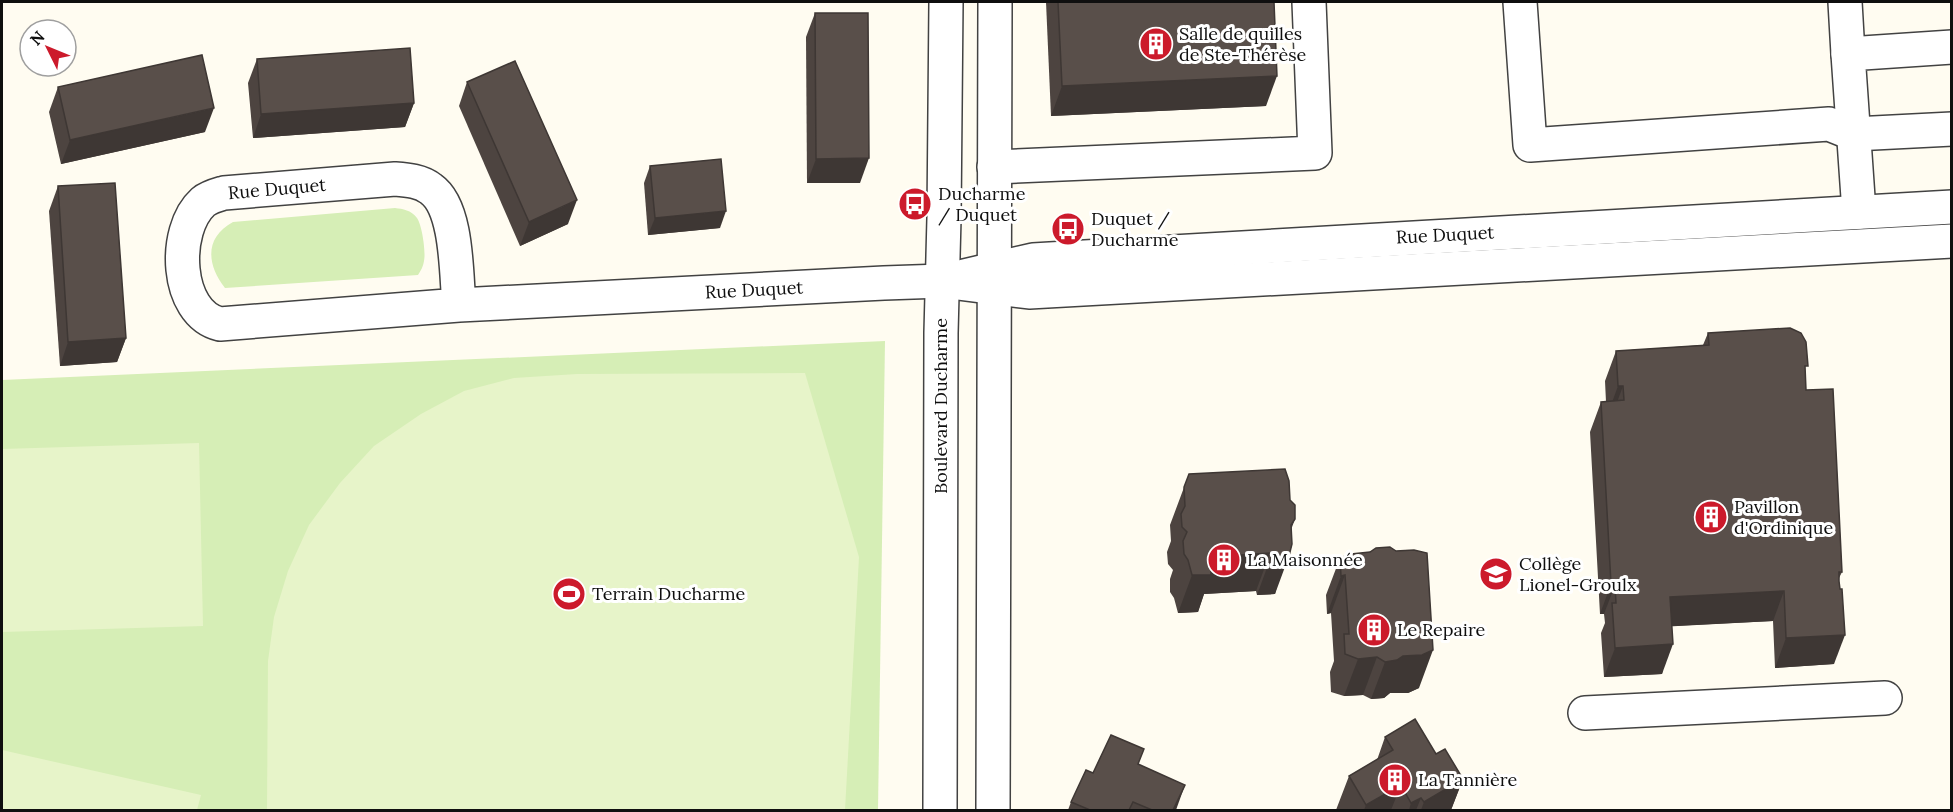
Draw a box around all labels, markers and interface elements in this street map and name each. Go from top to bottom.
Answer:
north arrow [18,18,78,78]
place label: Salle de quilles de Ste-Thérèse [1179,22,1307,66]
text: N [25,26,49,49]
building icon: Salle de quilles de Ste-Thérèse [1138,26,1174,62]
street label: Rue Duquet [227,173,327,204]
place label: Ducharme / Duquet [938,182,1026,226]
bus stop icon: Ducharme / Duquet [897,186,933,222]
place label: Duquet / Ducharme [1091,207,1179,251]
bus stop icon: Duquet / Ducharme [1050,211,1086,247]
street label: Rue Duquet [1395,220,1495,249]
street label: Rue Duquet [704,275,804,304]
street label: Boulevard Ducharme [929,318,952,494]
place label: Pavillon d'Ordinique [1734,495,1833,539]
building icon: Pavillon d'Ordinique [1693,499,1729,535]
building icon: La Maisonnée [1206,542,1242,578]
place label: La Maisonnée [1247,548,1363,571]
place label: Collège Lionel-Groulx [1519,552,1637,596]
school or university icon: Collège Lionel-Groulx [1478,556,1514,592]
sports icon: Terrain Ducharme [551,576,587,612]
place label: Terrain Ducharme [592,582,746,605]
building icon: Le Repaire [1356,612,1392,648]
place label: Le Repaire [1397,618,1486,641]
building icon: La Tannière [1377,762,1413,798]
place label: La Tannière [1418,768,1518,791]

